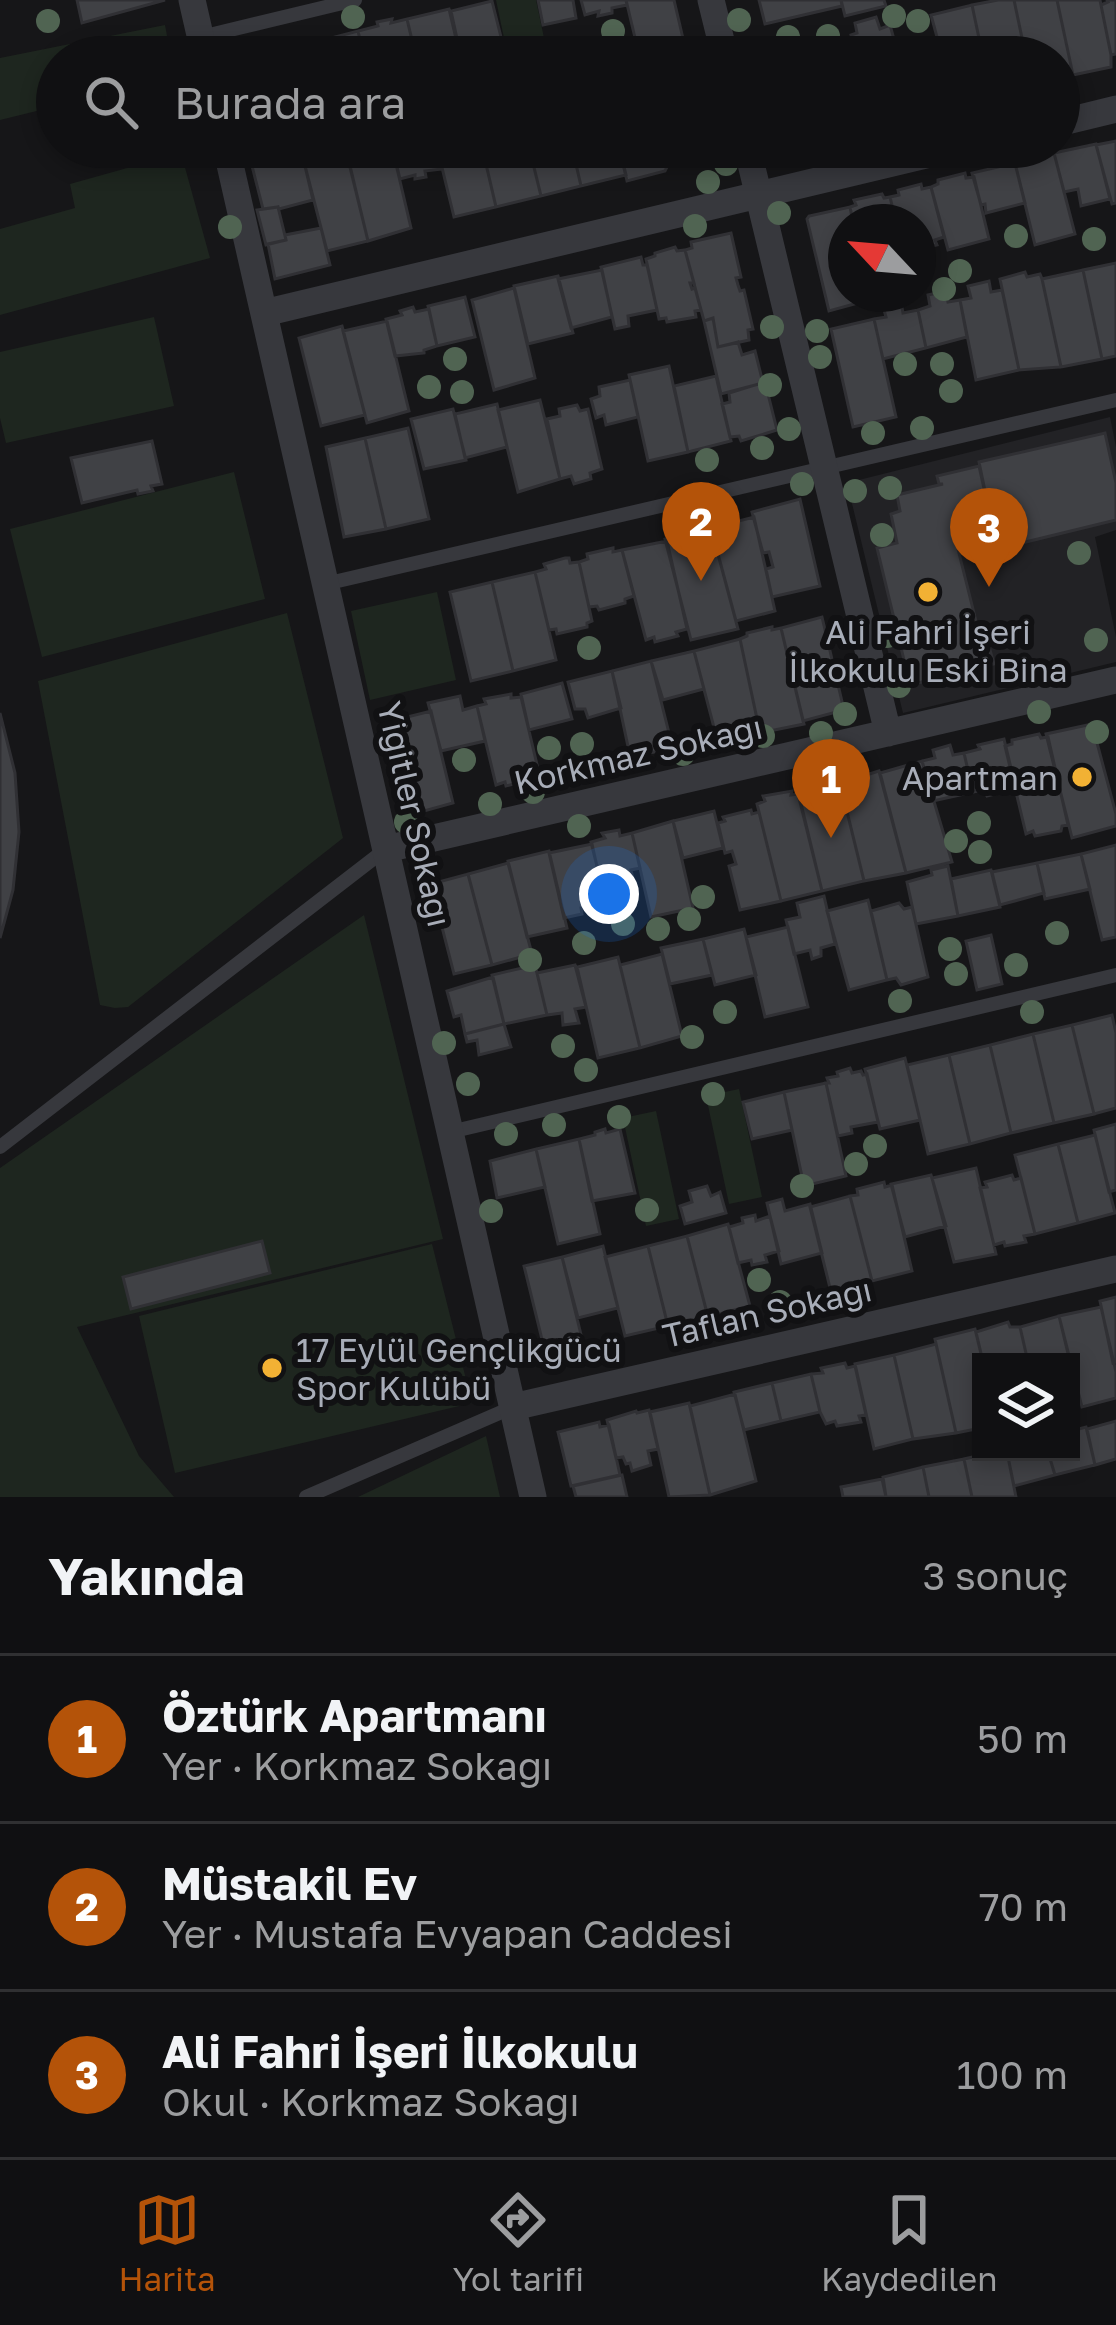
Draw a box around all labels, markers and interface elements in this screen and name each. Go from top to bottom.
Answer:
search box [36,36,1080,168]
icon: search [78,69,144,135]
text: Burada ara [174,75,406,129]
north arrow [828,204,936,312]
pin: 2 [662,482,740,581]
pin: 3 [950,488,1028,587]
marker: Ali Fahri İşeri İlkokulu Eski Bina [915,579,941,605]
place label: Ali Fahri İşeri İlkokulu Eski Bina [788,612,1068,689]
street label: Yiğitler Sokağı [370,698,460,930]
street label: Korkmaz Sokağı [510,707,766,801]
pin: 1 [792,739,870,838]
place label: Apartman [902,758,1058,797]
marker: Apartman [1069,764,1095,790]
your location [579,864,639,924]
street label: Taflan Sokağı [659,1269,875,1355]
place label: 17 Eylül Gençlikgücü Spor Kulübü [296,1330,622,1407]
map controls [972,1353,1080,1461]
button: layers [972,1353,1080,1461]
marker: 17 Eylül Gençlikgücü Spor Kulübü [259,1355,285,1381]
text: Yakında [48,1545,245,1606]
text: 3 sonuç [923,1552,1068,1599]
text: Öztürk Apartmanı [162,1688,547,1742]
text: 1 [77,1715,97,1762]
text: 50 m [977,1715,1068,1762]
text: Yer · Korkmaz Sokağı [162,1742,552,1789]
text: Müstakil Ev [162,1856,417,1910]
text: 2 [75,1883,99,1930]
text: 70 m [979,1883,1068,1930]
text: Yer · Mustafa Evyapan Caddesi [162,1910,733,1957]
text: Ali Fahri İşeri İlkokulu [162,2024,638,2078]
text: 3 [75,2051,99,2098]
text: 100 m [956,2051,1068,2098]
text: Okul · Korkmaz Sokağı [162,2078,580,2125]
tab: Harita [118,2187,216,2298]
tab: Yol tarifi [453,2187,584,2298]
tab: Kaydedilen [821,2187,998,2298]

